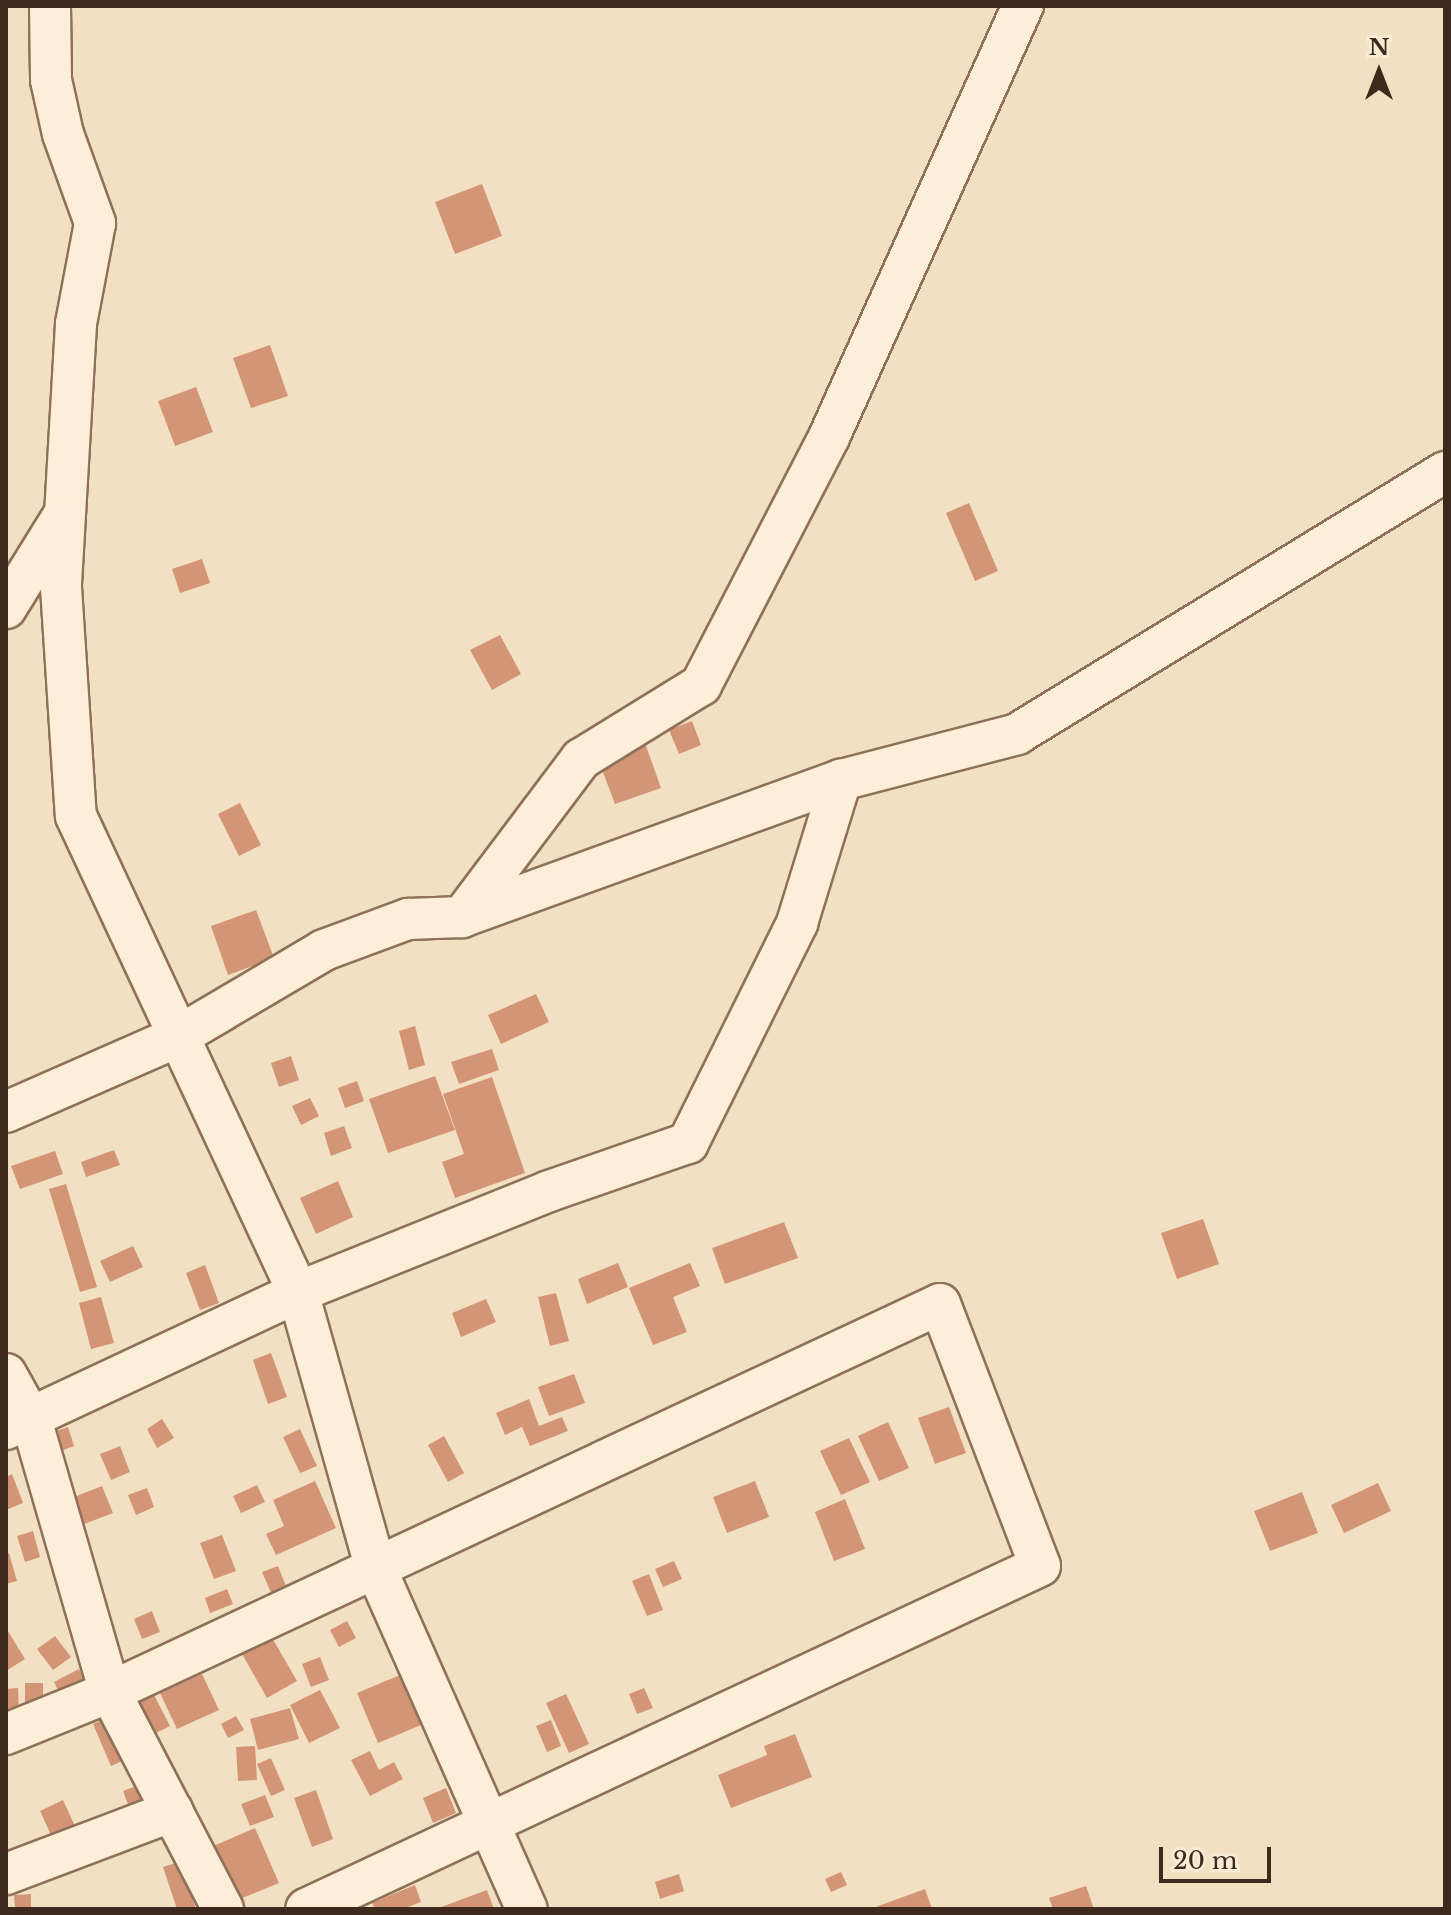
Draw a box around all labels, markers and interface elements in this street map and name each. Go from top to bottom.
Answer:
north arrow [1339,32,1419,112]
text: N [1369,34,1389,61]
scale bar [1163,1831,1275,1881]
text: 20 m [1173,1846,1238,1875]

